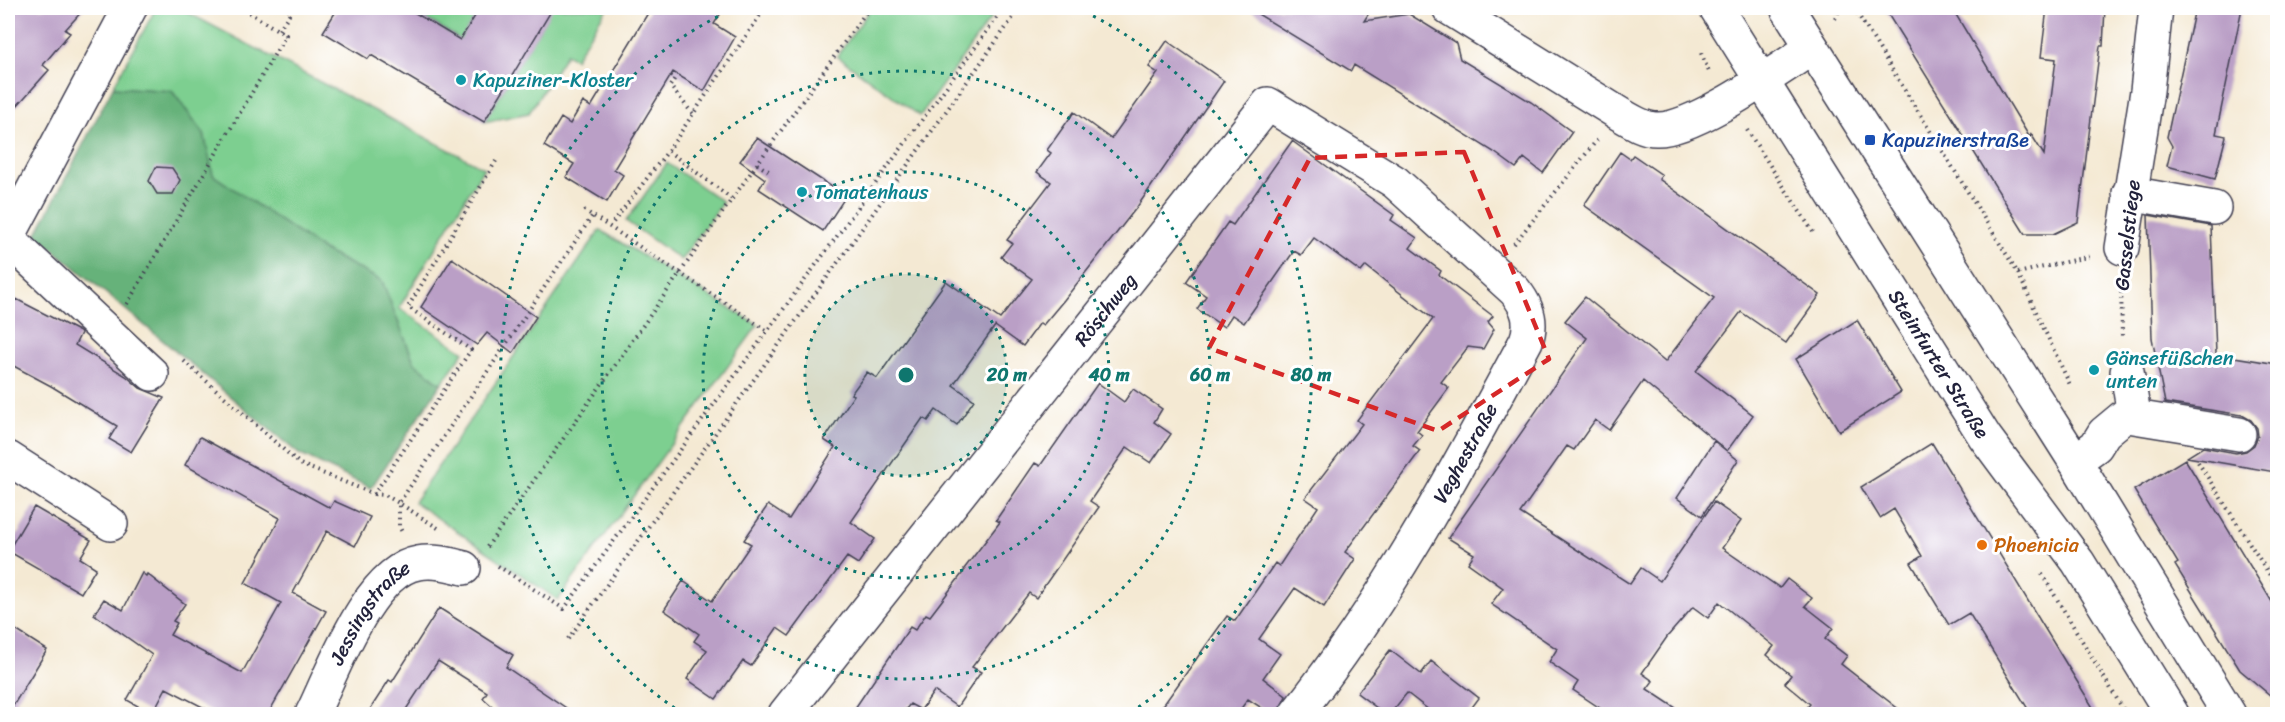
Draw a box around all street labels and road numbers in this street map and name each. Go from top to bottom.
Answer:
street label: Gasselstiege [2104,178,2151,292]
street label: Röschweg [1065,265,1146,354]
street label: Steinfurter Straße [1878,282,1999,446]
street label: Veghestraße [1423,396,1508,510]
street label: Jessingstraße [319,550,417,672]

